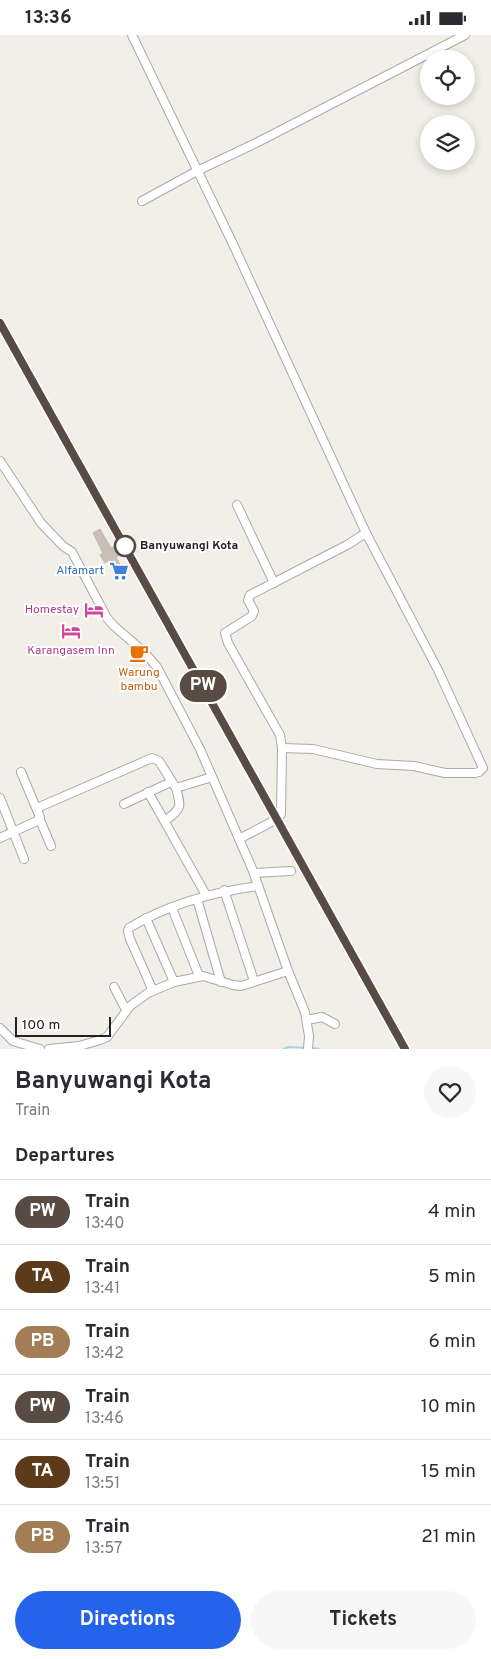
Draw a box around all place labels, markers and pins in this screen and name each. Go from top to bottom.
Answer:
marker: Banyuwangi Kota [114,535,136,557]
place label: Banyuwangi Kota [140,538,238,554]
supermarket icon: Alfamart [108,560,130,582]
place label: Alfamart [56,563,104,579]
hotel icon: Homestay [83,599,105,621]
place label: Homestay [25,602,79,618]
hotel icon: Karangasem Inn [60,620,82,642]
cafe icon: Warung bambu [128,642,150,664]
place label: Karangasem Inn [27,643,115,659]
place label: Warung bambu [118,665,160,695]

